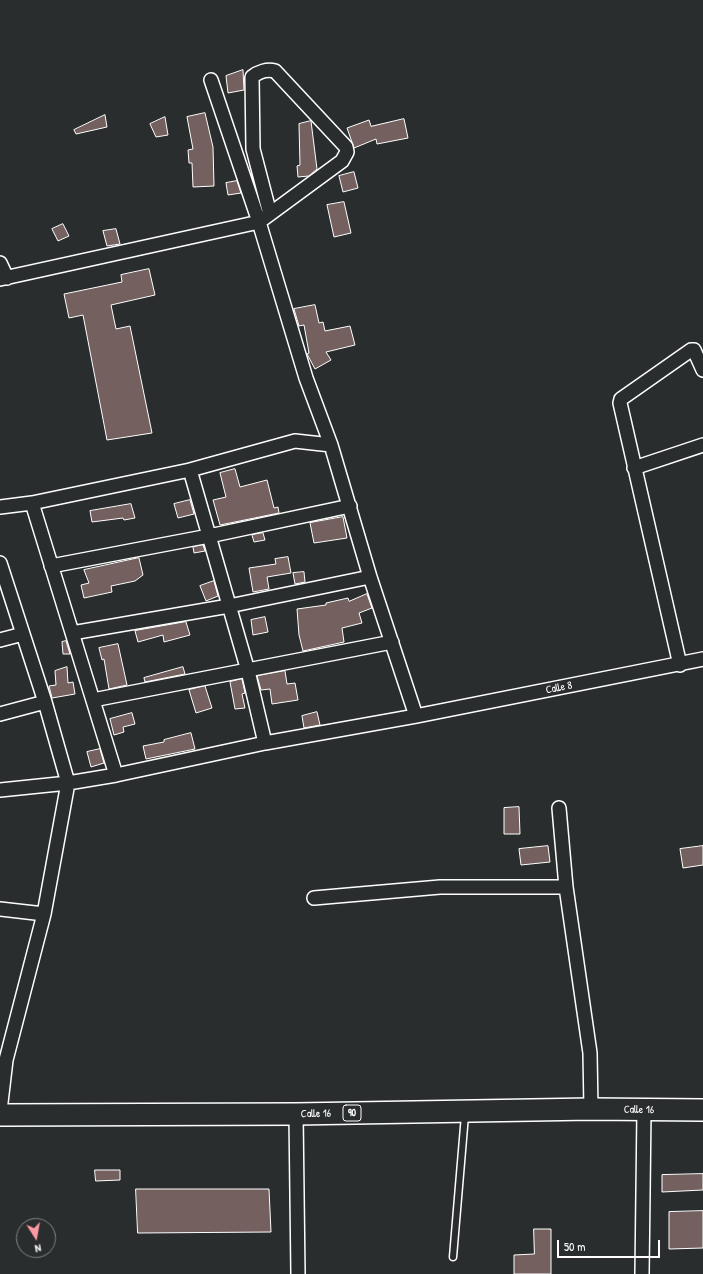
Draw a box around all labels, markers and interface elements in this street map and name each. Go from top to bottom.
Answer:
street label: Calle 8 [545,679,573,697]
street label: Calle 16 [624,1103,654,1117]
road number: 90 [343,1105,361,1121]
street label: Calle 16 [301,1107,331,1121]
north arrow [16,1218,56,1258]
scale bar [559,1232,662,1258]
text: 50 m [564,1238,585,1255]
text: N [34,1241,42,1256]

